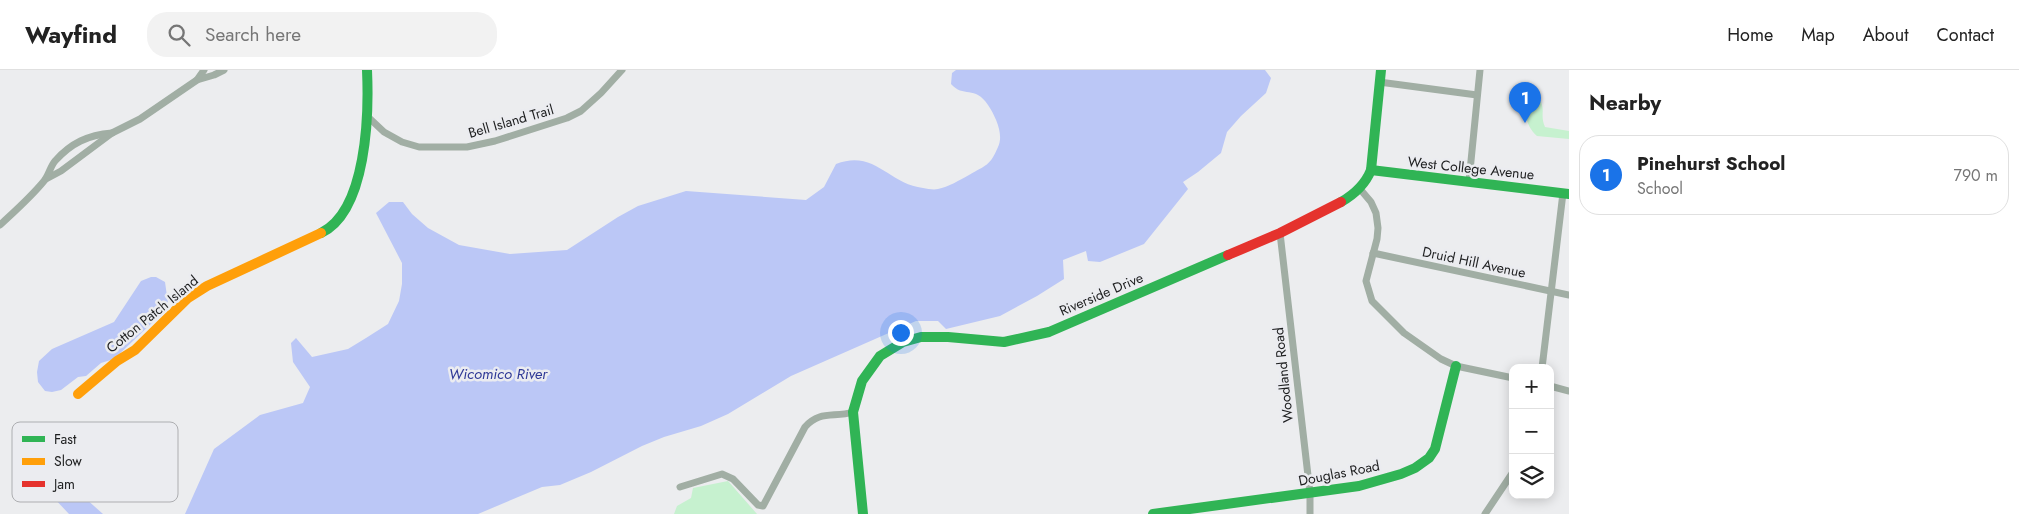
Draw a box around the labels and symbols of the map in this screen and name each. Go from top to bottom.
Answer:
pin: 1 [1509,82,1541,123]
street label: Bell Island Trail [466,99,556,143]
street label: West College Avenue [1407,151,1535,185]
street label: Druid Hill Avenue [1420,241,1528,283]
street label: Riverside Drive [1056,267,1146,321]
street label: Cotton Patch Island [102,271,202,357]
your location [888,320,914,346]
street label: Woodland Road [1268,326,1298,424]
water label: Wicomico River [449,363,548,385]
legend [12,422,178,502]
text: Fast [54,429,77,449]
text: Slow [54,451,82,471]
street label: Douglas Road [1297,455,1381,491]
text: Jam [52,474,75,494]

